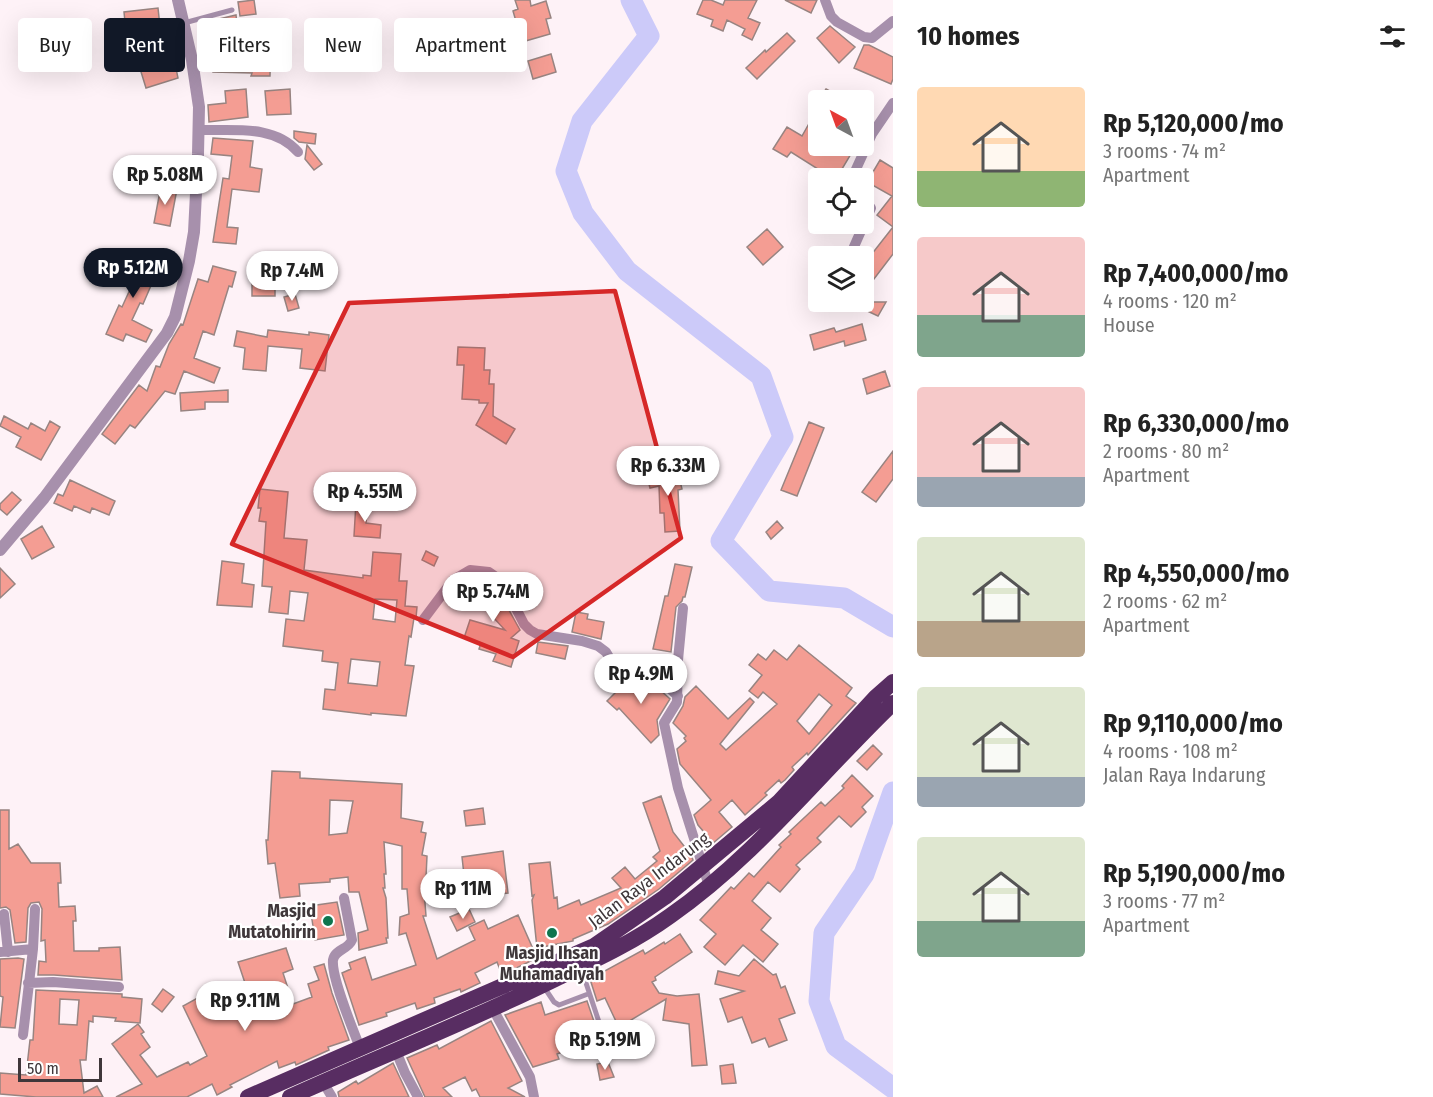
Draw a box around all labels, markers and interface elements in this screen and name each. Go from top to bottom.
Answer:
chip: Buy [18,18,92,72]
chip: Rent [104,18,185,72]
chip: Filters [197,18,292,72]
chip: New [304,18,382,72]
chip: Apartment [394,18,527,72]
icon: filters [1376,20,1409,53]
text: 10 homes [917,21,1020,52]
north arrow [808,90,874,156]
map controls [808,90,874,312]
text: Rp 5,120,000/mo [1103,108,1284,139]
icon: home [965,111,1037,183]
text: 3 rooms · 74 m² [1103,139,1226,163]
pin: Rp 5.08M [103,155,227,206]
text: Rp 5.08M [127,162,203,186]
text: Apartment [1103,163,1190,187]
button: locate [808,168,874,234]
button: layers [808,246,874,312]
pin: Rp 5.12M [71,248,195,299]
pin: Rp 7.4M [237,251,347,302]
text: Rp 5.12M [98,255,168,279]
text: Rp 7.4M [260,258,324,282]
text: Rp 7,400,000/mo [1103,258,1288,289]
icon: home [965,261,1037,333]
text: 4 rooms · 120 m² [1103,289,1237,313]
text: House [1103,313,1155,337]
text: Rp 6,330,000/mo [1103,408,1289,439]
icon: home [965,411,1037,483]
text: 2 rooms · 80 m² [1103,439,1229,463]
pin: Rp 6.33M [606,446,730,497]
text: Rp 6.33M [631,453,705,477]
text: Apartment [1103,463,1190,487]
pin: Rp 4.55M [303,472,427,523]
text: Rp 4.55M [327,479,403,503]
text: Rp 4,550,000/mo [1103,558,1289,589]
icon: home [965,561,1037,633]
pin: Rp 5.74M [431,572,555,623]
text: Rp 5.74M [456,579,530,603]
text: 2 rooms · 62 m² [1103,589,1227,613]
text: Apartment [1103,613,1190,637]
pin: Rp 4.9M [586,654,696,705]
text: Rp 4.9M [608,661,674,685]
text: Rp 9,110,000/mo [1103,708,1283,739]
icon: home [965,711,1037,783]
text: 4 rooms · 108 m² [1103,739,1238,763]
text: Jalan Raya Indarung [1103,763,1265,787]
street label: Jalan Raya Indarung [584,827,714,933]
text: Rp 5,190,000/mo [1103,858,1285,889]
icon: home [965,861,1037,933]
pin: Rp 11M [414,869,512,920]
text: Rp 11M [434,876,492,900]
text: 3 rooms · 77 m² [1103,889,1225,913]
place label: Masjid Mutatohirin [228,900,316,943]
text: Apartment [1103,913,1190,937]
marker: Masjid Mutatohirin [321,914,335,928]
marker: Masjid Ihsan Muhamadiyah [545,926,559,940]
place label: Masjid Ihsan Muhamadiyah [500,942,604,985]
pin: Rp 9.11M [183,981,307,1032]
text: Rp 9.11M [210,988,280,1012]
pin: Rp 5.19M [543,1020,667,1071]
text: Rp 5.19M [569,1027,641,1051]
scale bar [18,1055,102,1082]
text: 50 m [27,1059,59,1078]

